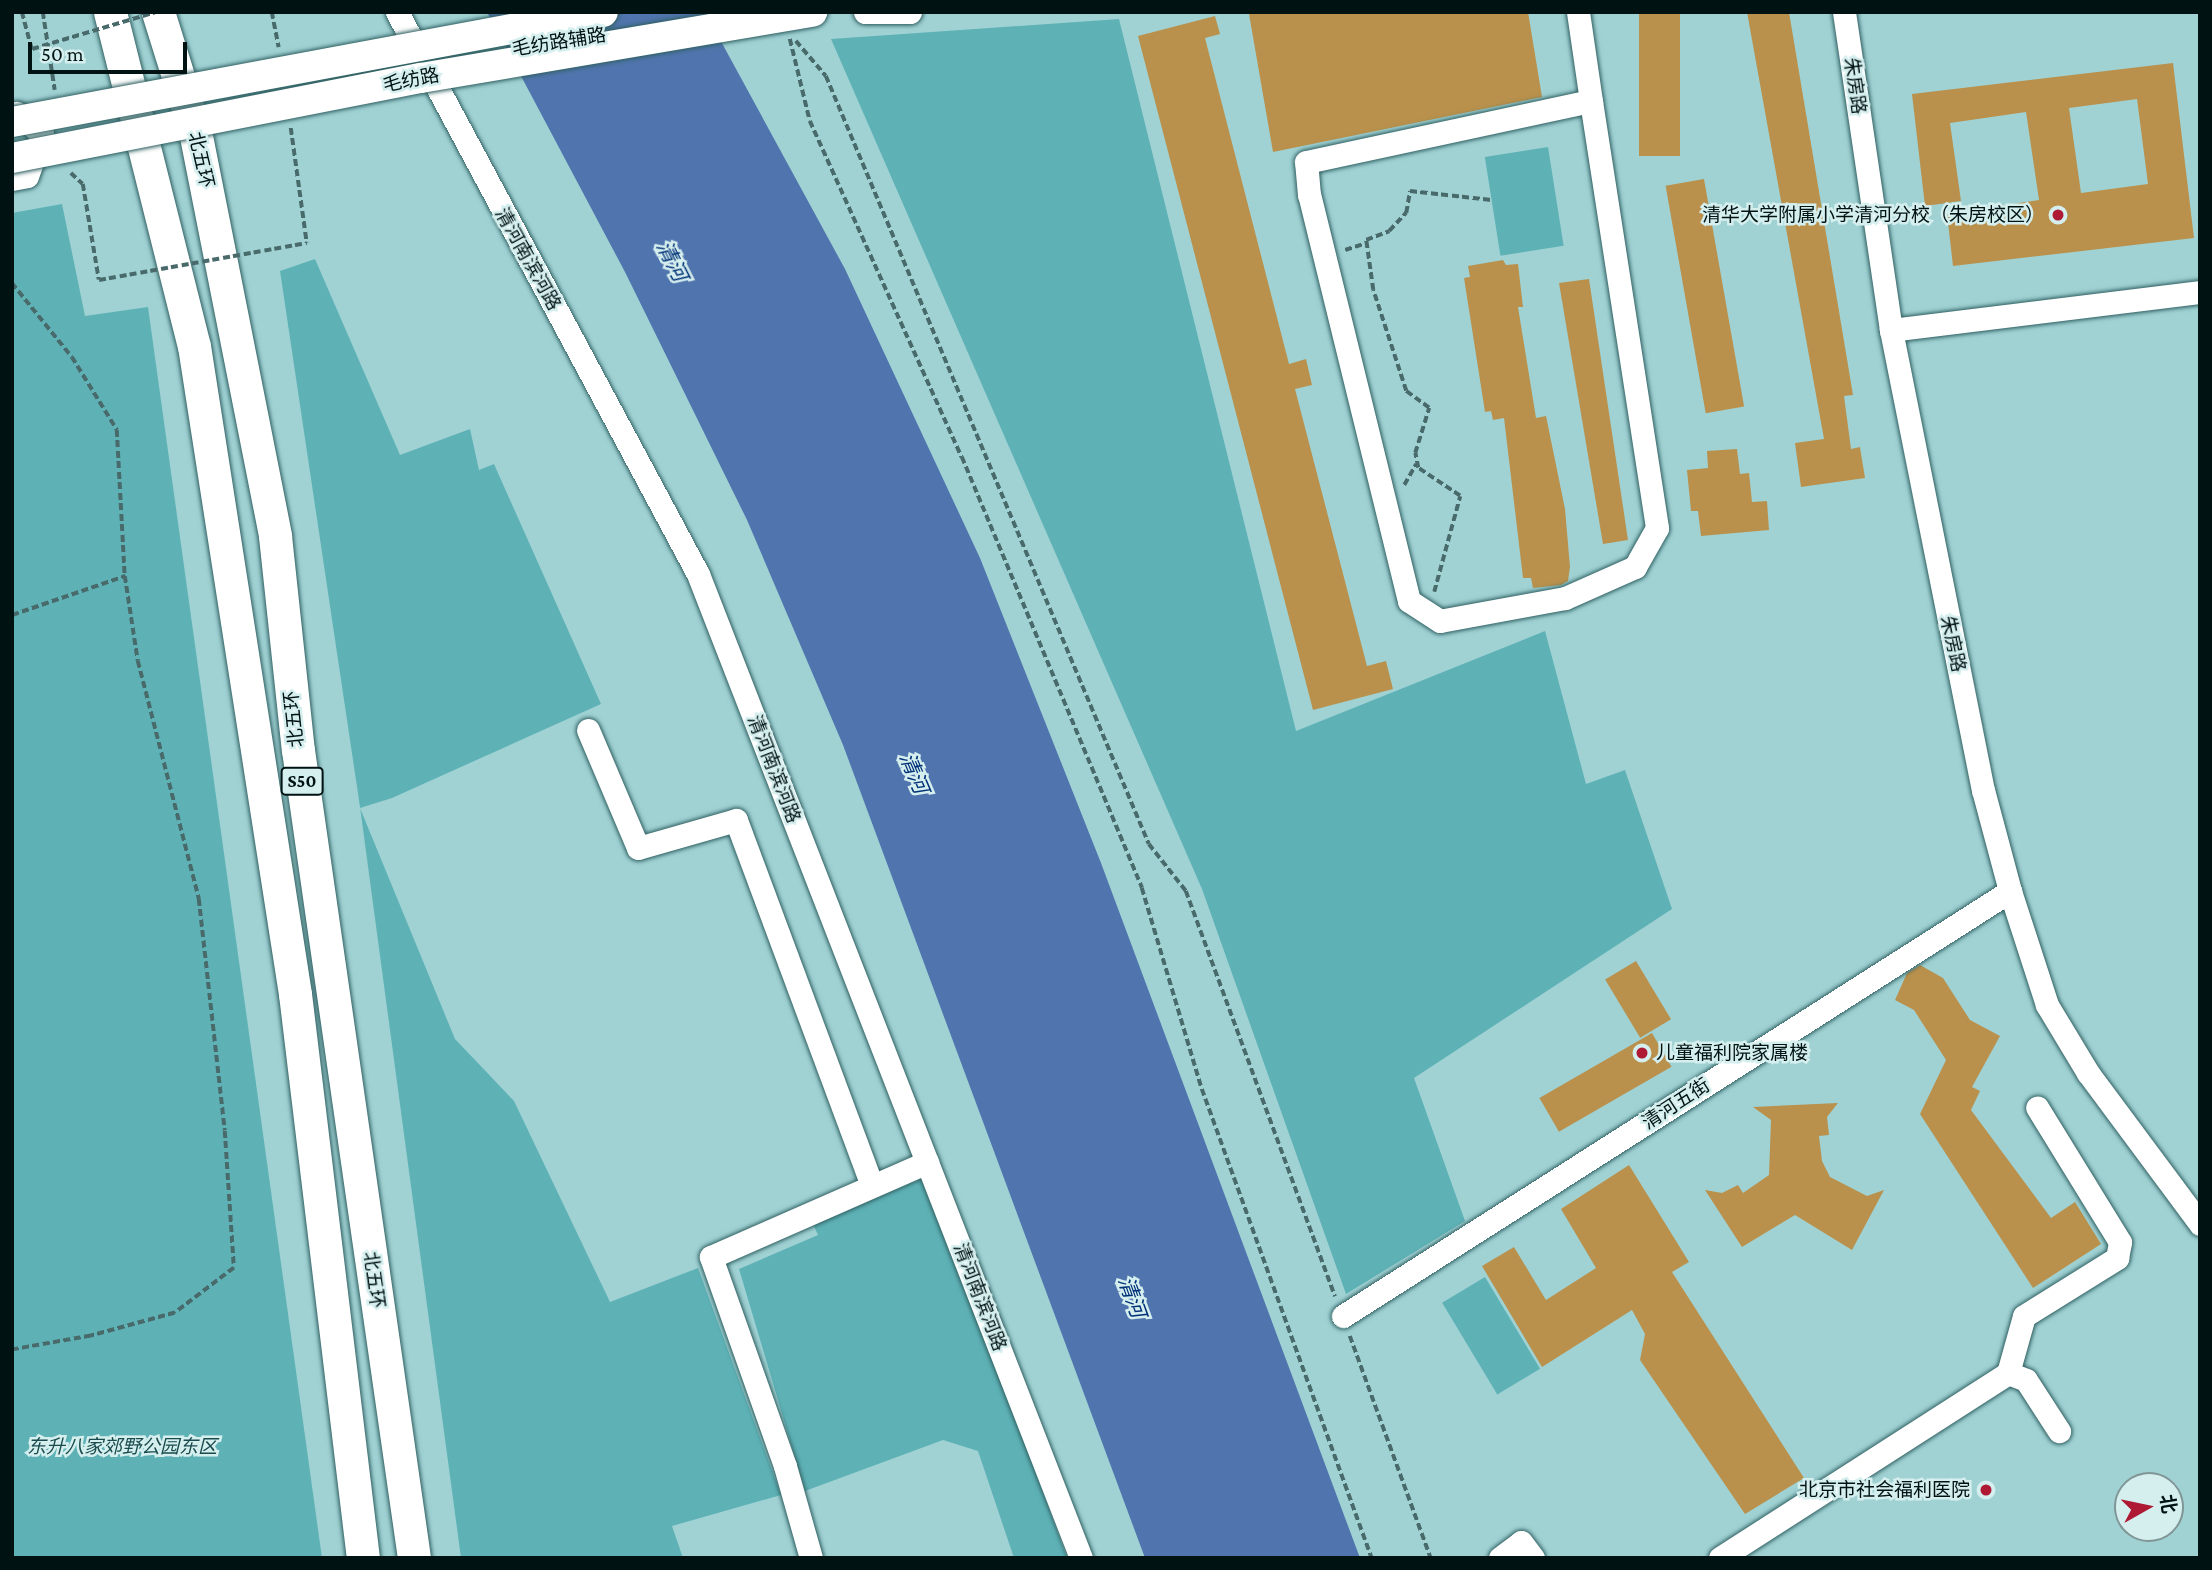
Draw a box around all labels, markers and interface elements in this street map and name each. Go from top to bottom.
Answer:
street label: 毛纺路辅路 [510,23,608,61]
scale bar [32,28,191,72]
text: 50 m [41,42,84,66]
street label: 朱房路 [1840,56,1870,116]
street label: 毛纺路 [381,63,441,97]
street label: 北五环 [183,130,219,190]
street label: 清河南滨河路 [490,204,566,314]
place label: 清华大学附属小学清河分校（朱房校区） [1702,204,2044,226]
marker: 清华大学附属小学清河分校（朱房校区） [2050,207,2066,223]
water label: 清河 [651,237,693,285]
street label: 朱房路 [1936,614,1970,674]
street label: 北五环 [280,689,308,749]
street label: 清河南滨河路 [743,712,805,826]
water label: 清河 [894,749,934,797]
road number: S50 [279,766,325,796]
place label: 儿童福利院家属楼 [1656,1042,1808,1064]
marker: 儿童福利院家属楼 [1634,1045,1650,1061]
street label: 清河五街 [1638,1074,1714,1134]
street label: 清河南滨河路 [949,1240,1011,1354]
street label: 北五环 [359,1250,389,1310]
water label: 清河 [1113,1273,1151,1321]
park label: 东升八家郊野公园东区 [27,1436,217,1458]
north arrow [2114,1472,2184,1542]
place label: 北京市社会福利医院 [1799,1479,1970,1501]
marker: 北京市社会福利医院 [1976,1480,1996,1500]
text: 北 [2156,1493,2180,1515]

